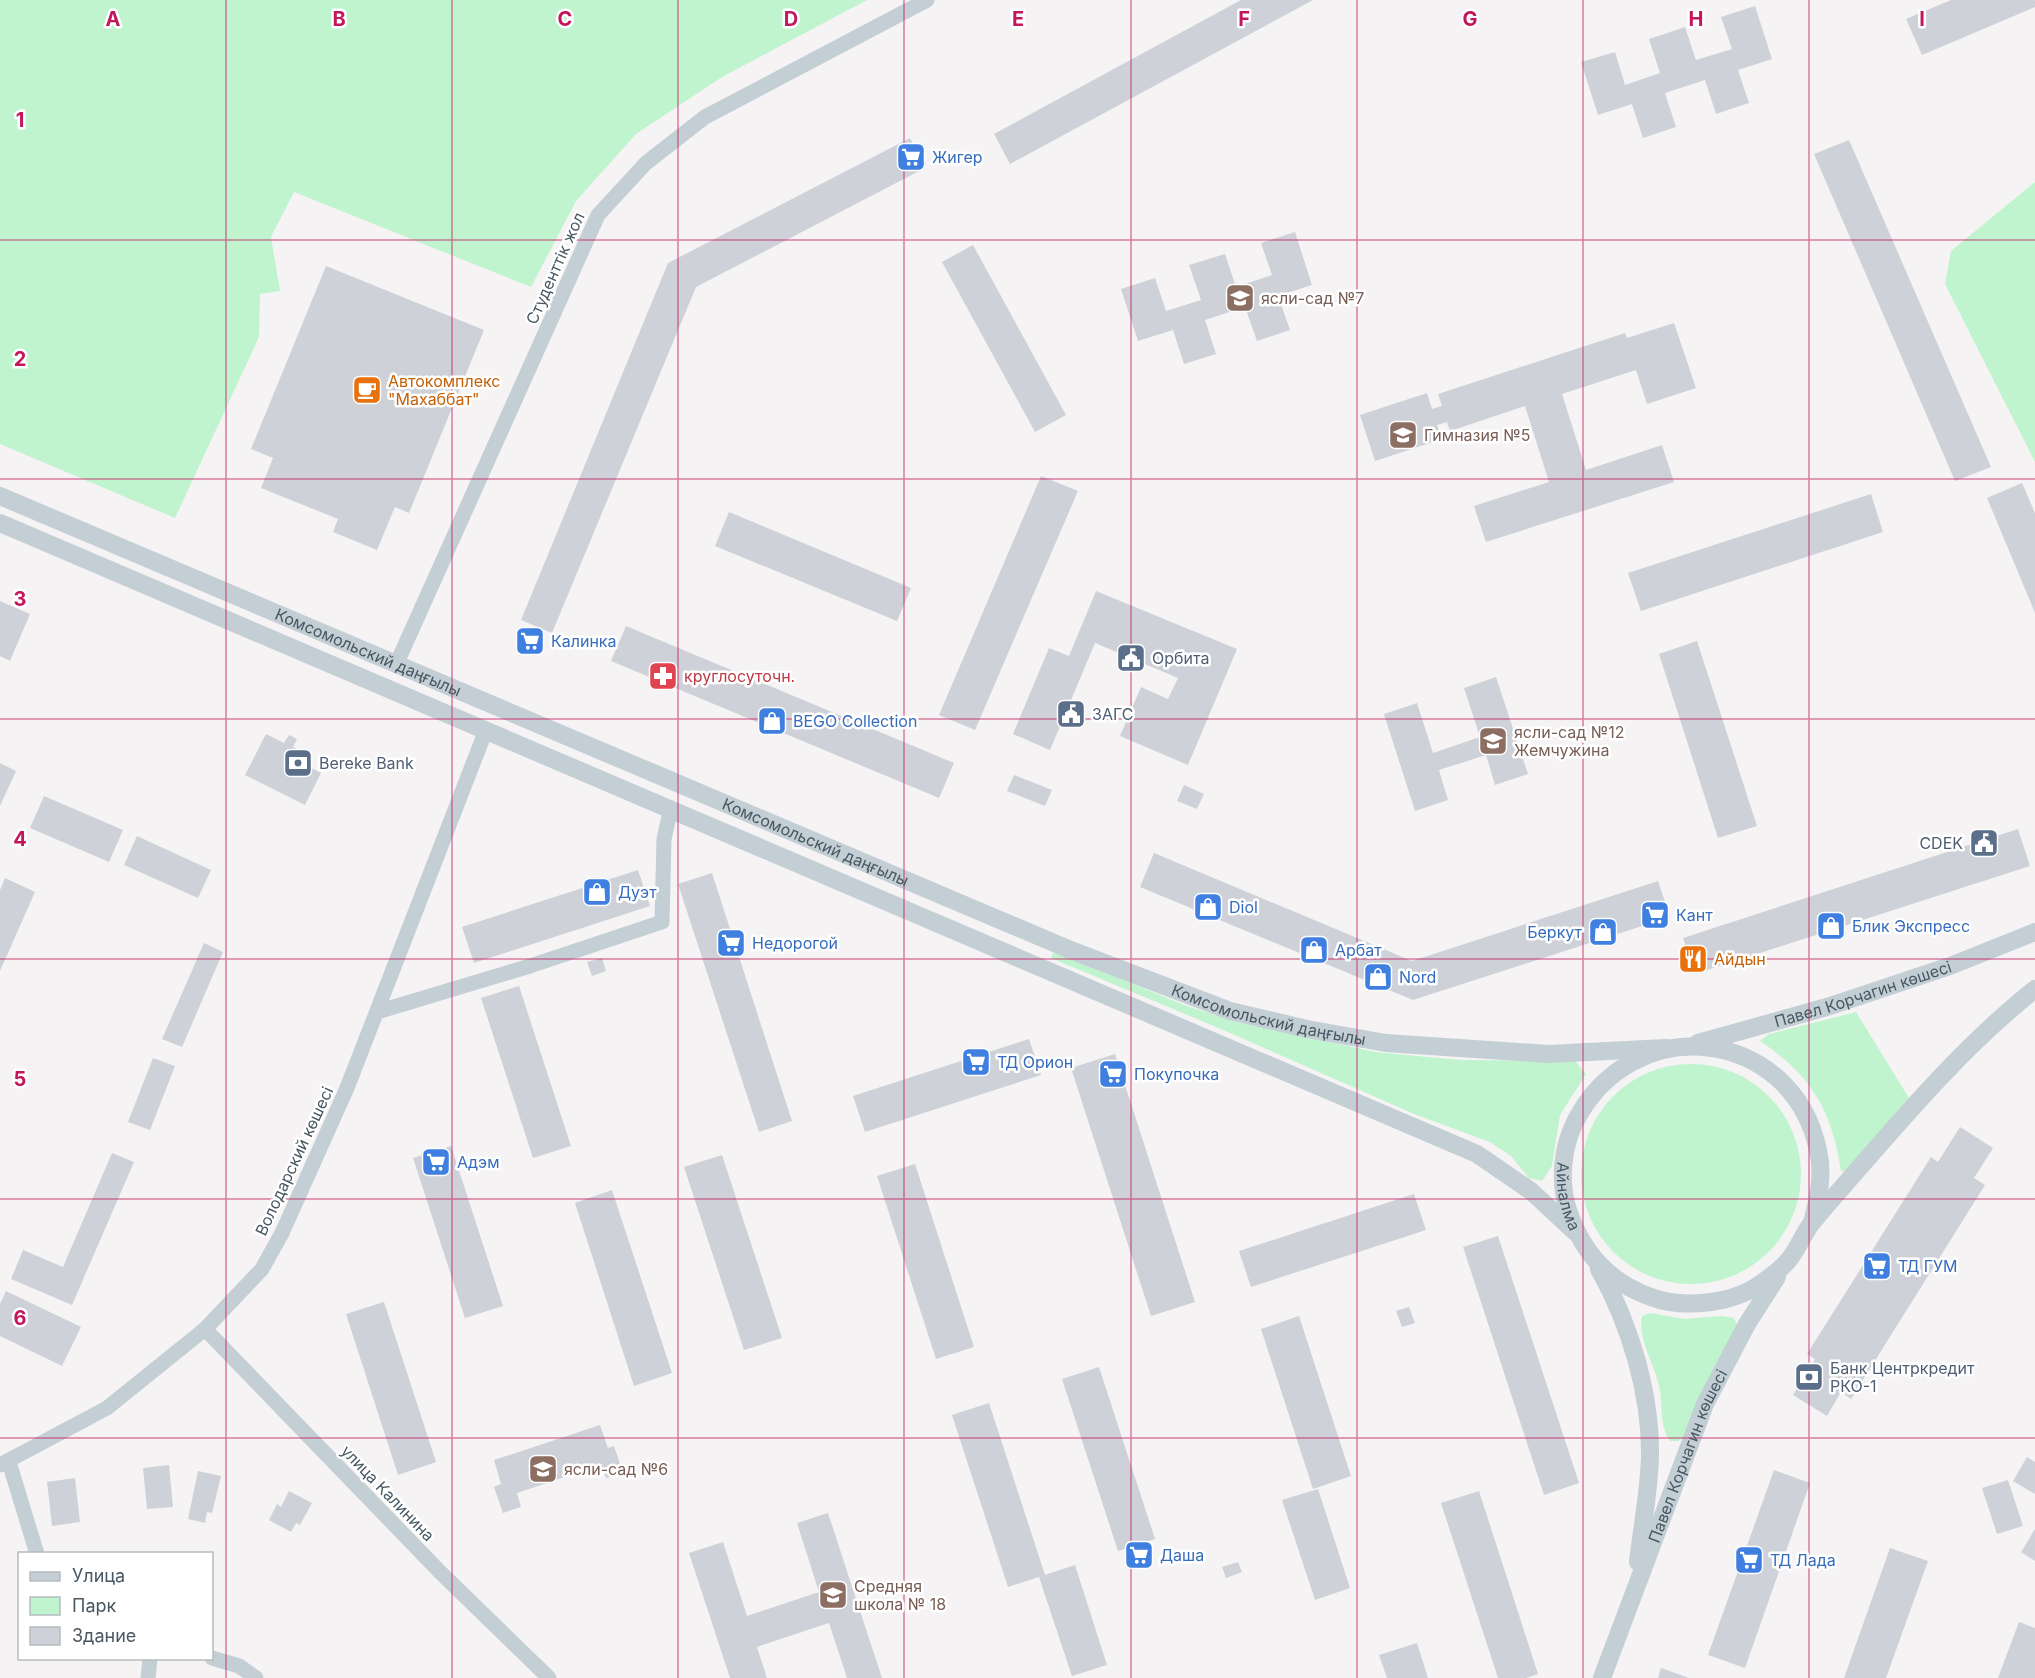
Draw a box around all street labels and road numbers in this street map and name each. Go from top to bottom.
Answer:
street label: Студенттік жол [521,209,589,327]
street label: Комсомольский даңғылы [272,604,464,700]
street label: Комсомольский даңғылы [720,794,912,890]
street label: Павел Корчагин көшесі [1772,956,1954,1031]
street label: Комсомольский даңғылы [1169,980,1367,1049]
street label: Володарский көшесі [251,1083,337,1239]
street label: Айналма [1553,1161,1585,1234]
street label: Павел Корчагин көшесі [1644,1366,1731,1545]
street label: улица Калинина [337,1441,439,1545]

